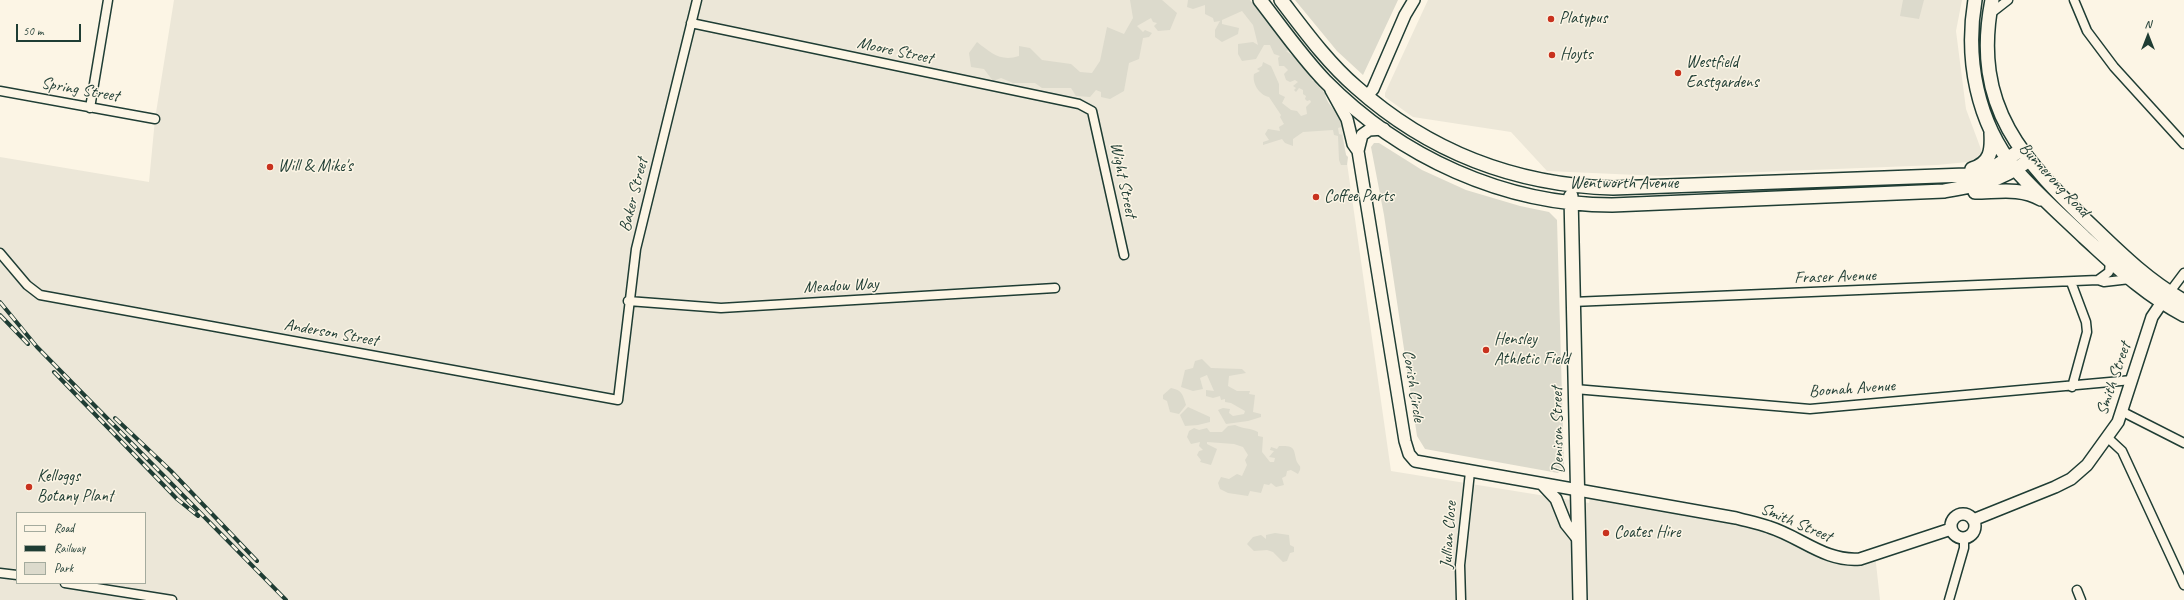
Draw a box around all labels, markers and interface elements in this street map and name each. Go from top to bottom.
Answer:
place label: Platypus [1559,9,1607,29]
marker: Platypus [1546,14,1556,24]
scale bar [18,16,83,42]
north arrow [2128,16,2168,56]
text: N [2145,17,2151,31]
text: 50 m [23,23,43,39]
street label: Moore Street [855,33,935,69]
place label: Hoyts [1560,45,1593,65]
marker: Hoyts [1547,50,1557,60]
place label: Westfield Eastgardens [1686,53,1758,93]
marker: Westfield Eastgardens [1673,68,1683,78]
street label: Spring Street [39,73,121,107]
street label: Bunnerong Road [2014,139,2094,221]
street label: Wight Street [1105,140,1141,220]
street label: Baker Street [615,156,653,234]
place label: Will & Mike's [278,157,353,177]
marker: Will & Mike's [265,162,275,172]
street label: Wentworth Avenue [1570,174,1678,194]
place label: Coffee Parts [1324,187,1394,207]
marker: Coffee Parts [1311,192,1321,202]
street label: Fraser Avenue [1794,265,1876,289]
street label: Meadow Way [803,274,879,298]
street label: Anderson Street [282,315,380,351]
place label: Hensley Athletic Field [1494,330,1569,370]
street label: Smith Street [2092,340,2136,418]
marker: Hensley Athletic Field [1481,345,1491,355]
street label: Corish Circle [1397,349,1429,423]
street label: Boonah Avenue [1808,376,1896,402]
street label: Denison Street [1547,386,1569,474]
place label: Kelloggs Botany Plant [37,467,113,507]
marker: Kelloggs Botany Plant [24,482,34,492]
street label: Smith Street [1757,499,1835,547]
street label: Jullian Close [1436,501,1462,569]
legend [16,512,146,584]
text: Road [54,520,74,536]
place label: Coates Hire [1614,523,1680,543]
marker: Coates Hire [1601,528,1611,538]
text: Railway [54,540,85,556]
text: Park [54,560,73,576]

